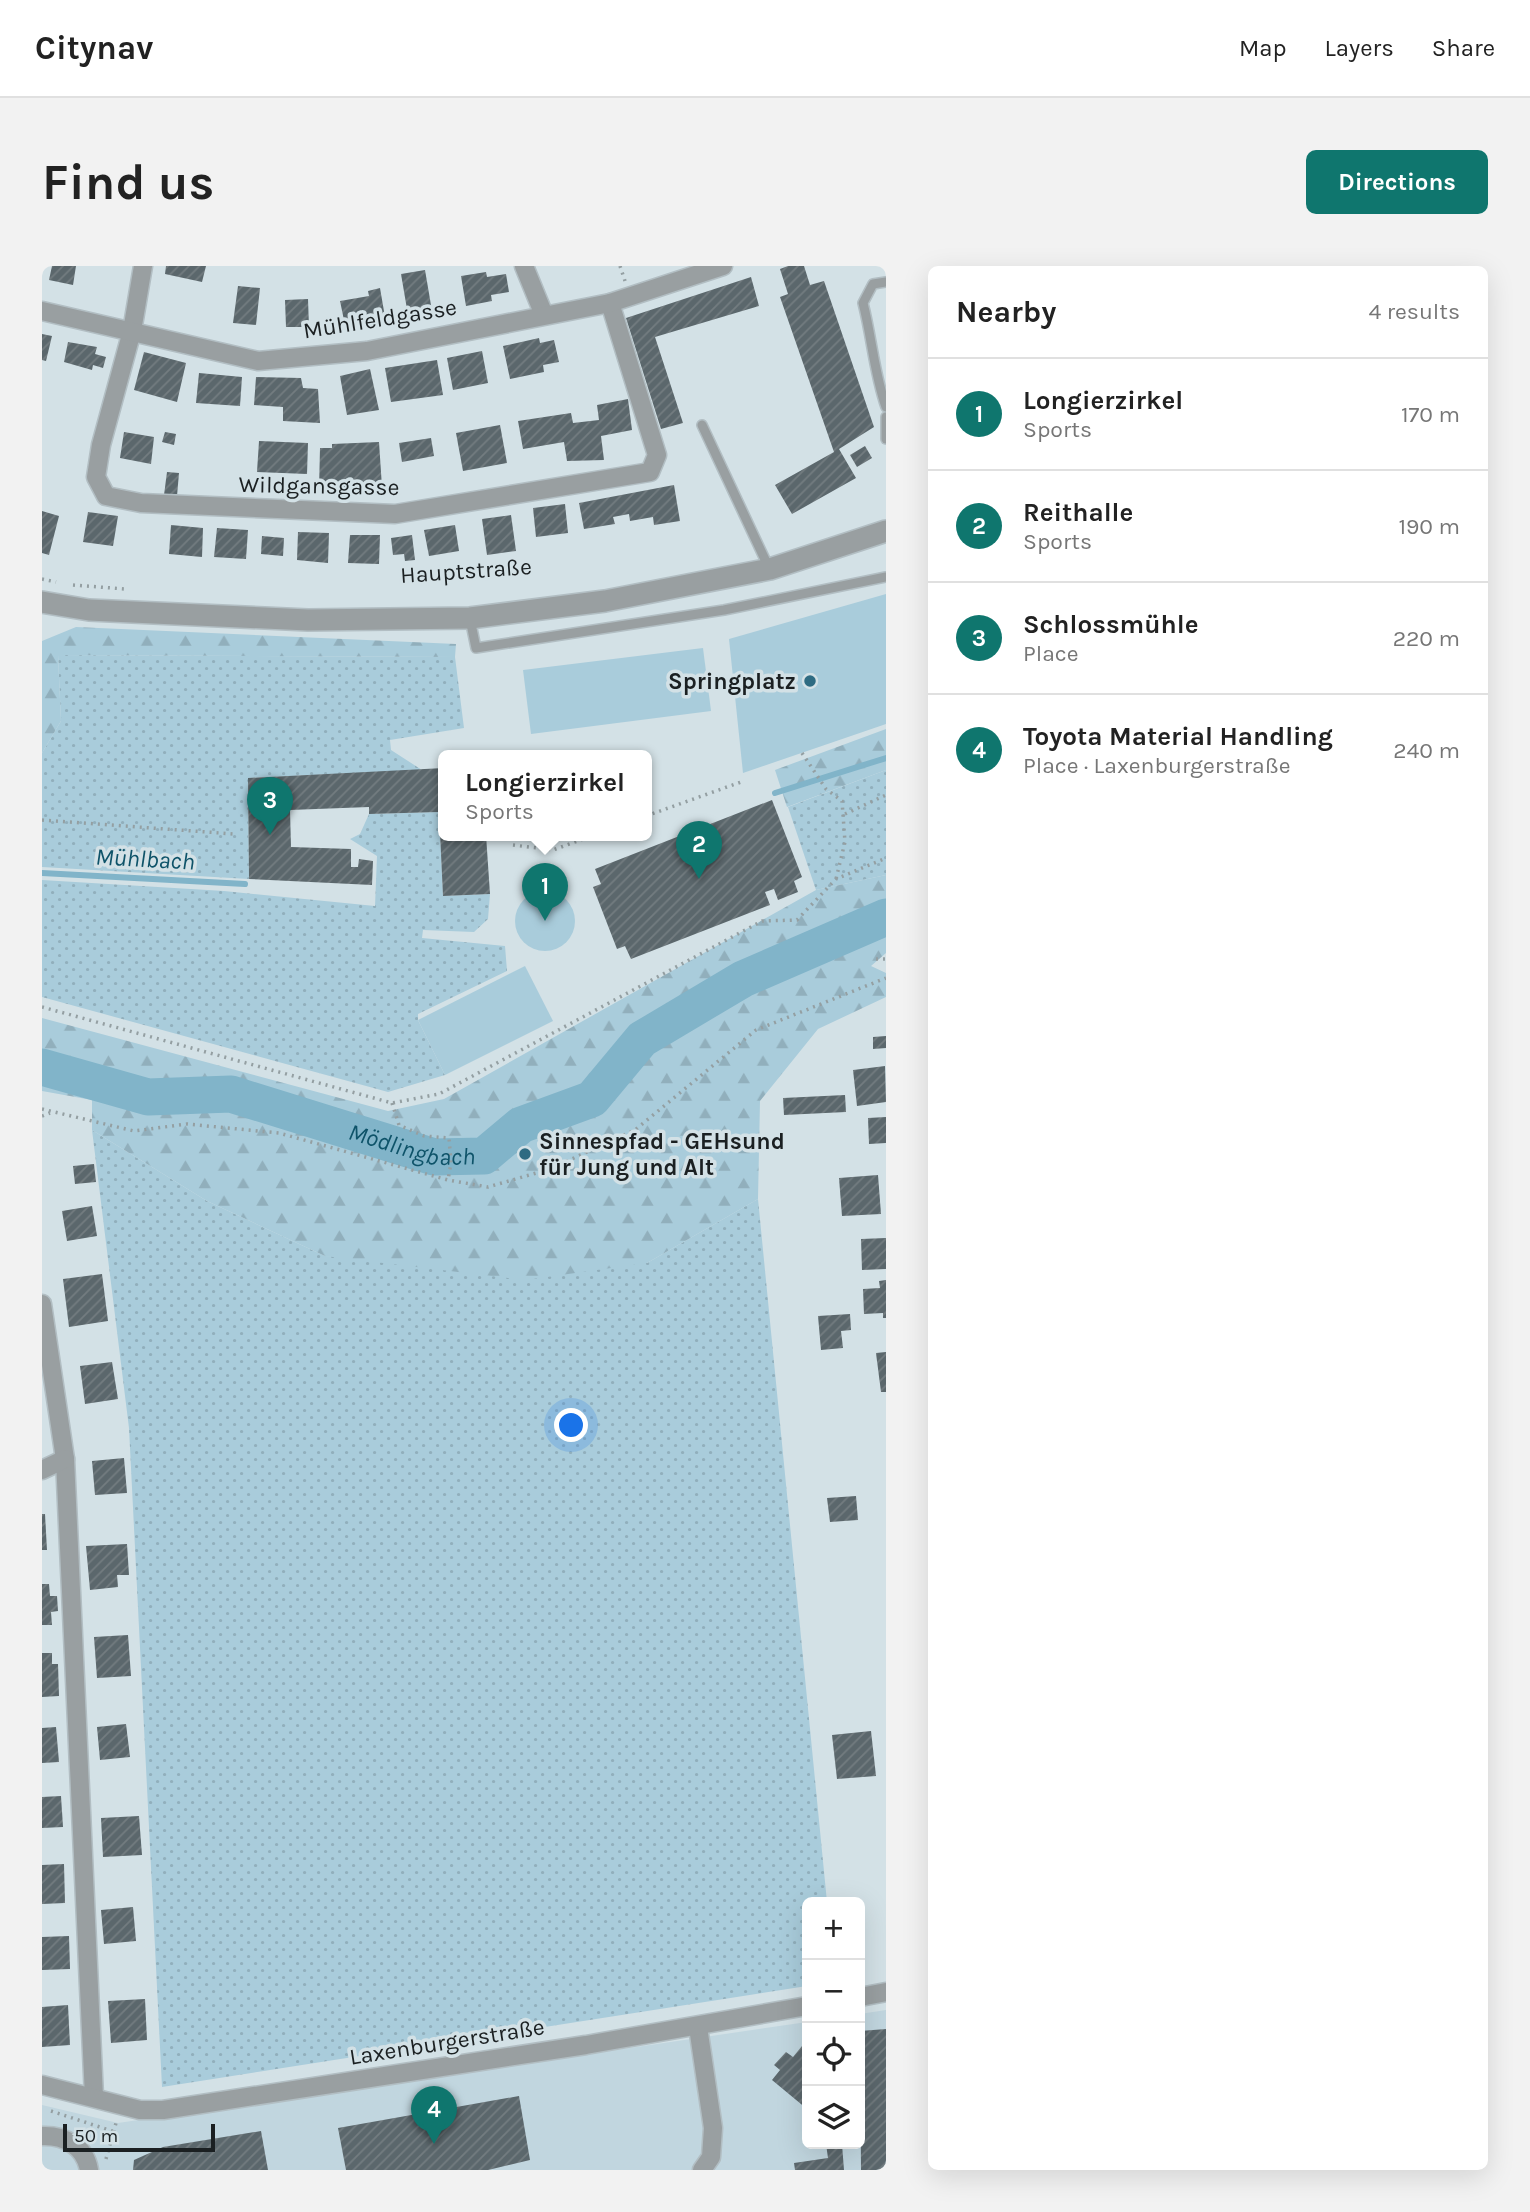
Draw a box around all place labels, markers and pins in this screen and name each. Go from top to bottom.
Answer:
place label: Springplatz [668,668,796,695]
marker: Springplatz [802,673,818,689]
pin: 3 [247,777,293,835]
pin: 2 [676,821,722,879]
pin: 1 [522,863,568,921]
place label: Sinnespfad - GEHsund für Jung und Alt [539,1128,785,1181]
marker: Sinnespfad - GEHsund für Jung und Alt [517,1146,533,1162]
pin: 4 [411,2086,457,2144]

